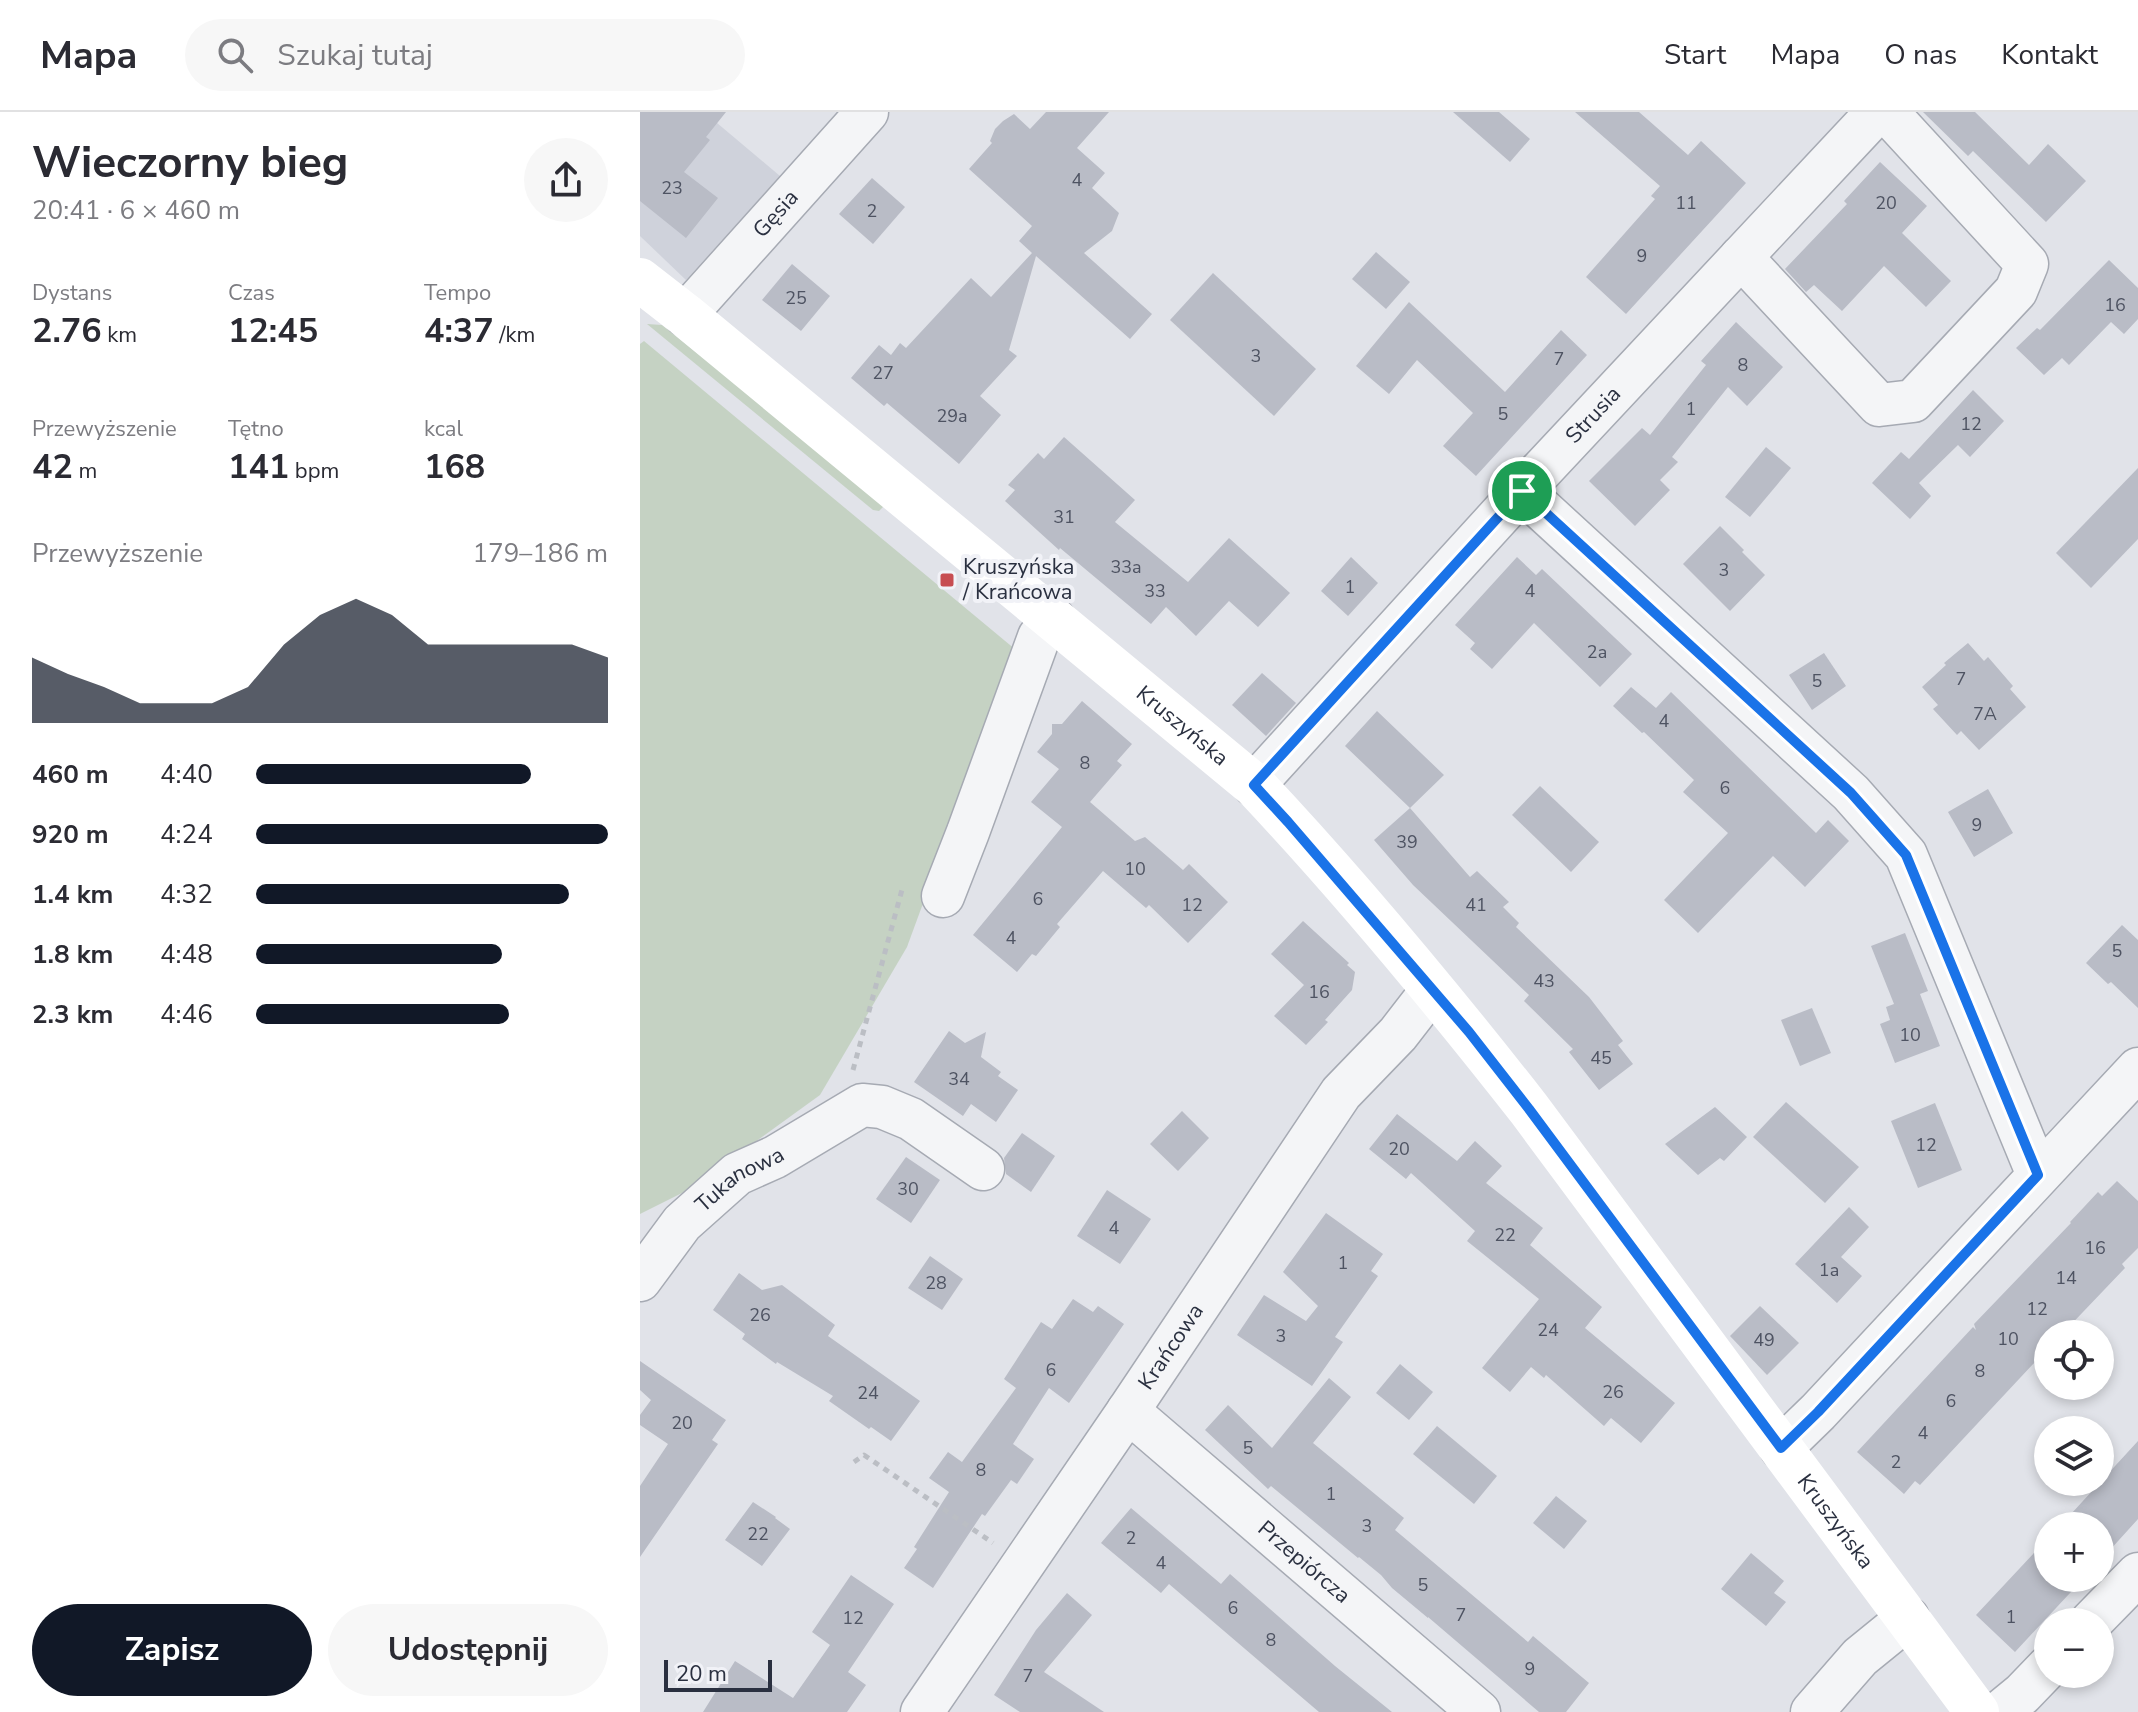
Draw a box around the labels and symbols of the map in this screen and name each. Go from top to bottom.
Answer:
house number: 4 [1072,168,1083,192]
house number: 23 [661,176,683,200]
street label: Gęsia [746,183,805,244]
house number: 11 [1675,191,1697,215]
house number: 20 [1875,191,1897,215]
house number: 2 [867,199,877,223]
house number: 9 [1637,244,1647,268]
house number: 25 [785,286,807,310]
house number: 16 [2104,293,2126,317]
house number: 3 [1251,344,1261,368]
house number: 7 [1554,347,1564,371]
house number: 8 [1738,353,1748,377]
house number: 27 [872,361,894,385]
street label: Strusia [1559,380,1628,450]
house number: 1 [1686,397,1696,421]
house number: 5 [1498,402,1508,426]
house number: 29a [936,404,968,428]
house number: 12 [1960,412,1982,436]
pin [1488,457,1556,525]
house number: 31 [1053,505,1075,529]
place label: Kruszyńska / Krańcowa [962,552,1074,607]
house number: 33a [1110,555,1142,579]
house number: 3 [1719,558,1729,582]
marker: Kruszyńska / Krańcowa [938,571,956,589]
house number: 1 [1345,575,1355,599]
house number: 33 [1144,579,1166,603]
house number: 4 [1525,579,1536,603]
house number: 2a [1587,640,1607,664]
house number: 7 [1956,667,1966,691]
house number: 5 [1812,669,1822,693]
street label: Kruszyńska [1130,679,1235,773]
house number: 7A [1973,702,1997,726]
house number: 4 [1659,709,1670,733]
house number: 8 [1080,751,1090,775]
house number: 6 [1720,776,1730,800]
house number: 9 [1972,813,1982,837]
house number: 39 [1396,830,1418,854]
house number: 10 [1124,857,1146,881]
house number: 6 [1033,887,1043,911]
house number: 12 [1181,893,1203,917]
house number: 41 [1465,893,1487,917]
house number: 4 [1006,926,1017,950]
house number: 5 [2112,939,2122,963]
house number: 43 [1533,969,1555,993]
house number: 16 [1308,980,1330,1004]
house number: 10 [1899,1023,1921,1047]
house number: 45 [1590,1046,1612,1070]
house number: 34 [948,1067,970,1091]
house number: 12 [1915,1133,1937,1157]
house number: 20 [1388,1137,1410,1161]
street label: Tukanowa [689,1140,790,1219]
house number: 30 [897,1177,919,1201]
house number: 4 [1109,1216,1120,1240]
house number: 22 [1494,1223,1516,1247]
house number: 16 [2084,1236,2106,1260]
house number: 1 [1338,1251,1348,1275]
house number: 1a [1819,1258,1839,1282]
house number: 14 [2055,1266,2077,1290]
house number: 28 [925,1271,947,1295]
house number: 12 [2026,1297,2048,1321]
street label: Krańcowa [1131,1298,1211,1396]
house number: 26 [749,1303,771,1327]
house number: 24 [1537,1318,1559,1342]
house number: 3 [1276,1324,1286,1348]
house number: 10 [1997,1327,2019,1351]
house number: 49 [1753,1328,1775,1352]
house number: 6 [1046,1358,1056,1382]
house number: 8 [1975,1359,1985,1383]
house number: 26 [1602,1380,1624,1404]
house number: 24 [857,1381,879,1405]
house number: 6 [1946,1389,1956,1413]
house number: 20 [671,1411,693,1435]
house number: 4 [1918,1421,1929,1445]
house number: 5 [1243,1436,1253,1460]
house number: 2 [1891,1450,1901,1474]
house number: 8 [976,1458,986,1482]
street label: Kruszyńska [1790,1468,1881,1575]
house number: 1 [1326,1482,1336,1506]
street label: Przepiórcza [1251,1514,1357,1610]
house number: 3 [1362,1514,1372,1538]
house number: 22 [747,1522,769,1546]
house number: 2 [1126,1526,1136,1550]
house number: 4 [1156,1551,1167,1575]
house number: 5 [1418,1573,1428,1597]
house number: 6 [1228,1596,1238,1620]
house number: 7 [1456,1603,1466,1627]
house number: 1 [2006,1605,2016,1629]
house number: 12 [842,1606,864,1630]
house number: 8 [1266,1628,1276,1652]
scale bar [664,1656,772,1692]
house number: 9 [1525,1657,1535,1681]
house number: 7 [1023,1664,1033,1688]

